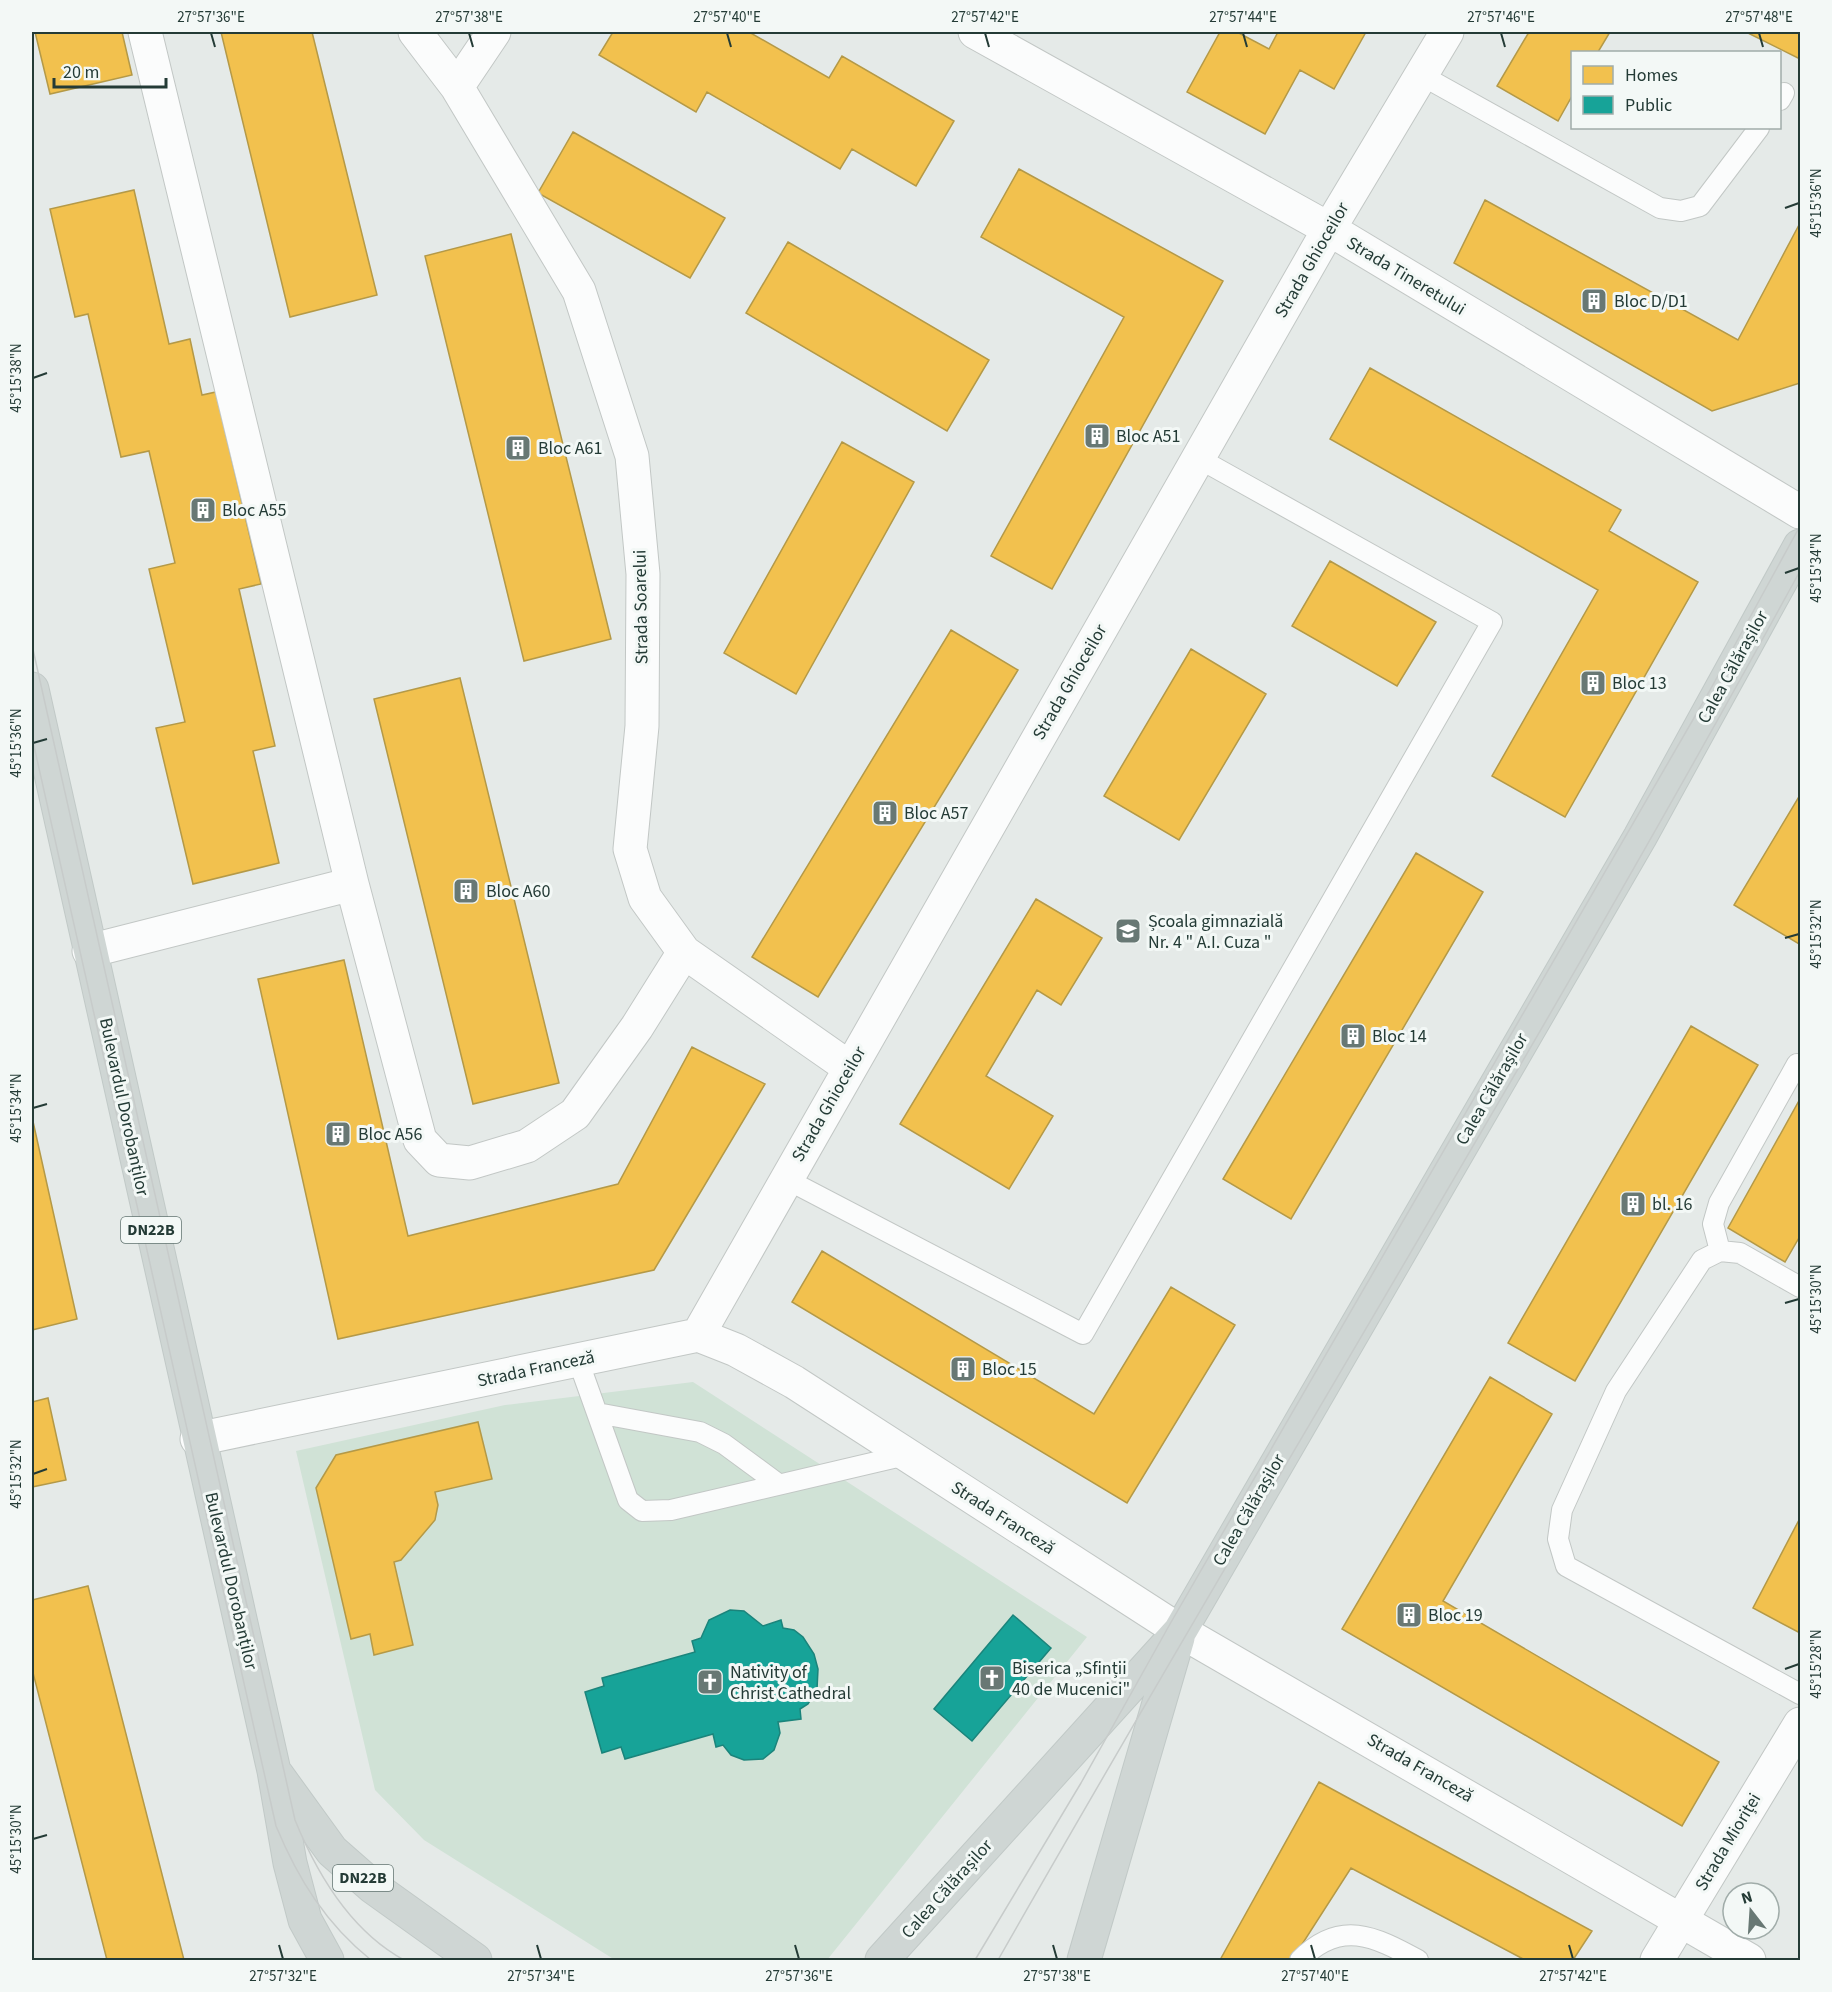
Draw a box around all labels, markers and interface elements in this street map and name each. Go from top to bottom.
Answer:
text: 27°57'36"E [177,7,245,28]
text: 27°57'38"E [435,7,503,28]
text: 27°57'40"E [693,7,761,28]
text: 27°57'42"E [951,7,1019,28]
text: 27°57'44"E [1209,7,1277,28]
text: 27°57'46"E [1467,7,1535,28]
text: 27°57'48"E [1725,7,1793,28]
scale bar [54,51,166,89]
legend [1571,51,1781,129]
text: 20 m [63,60,99,85]
text: Homes [1625,63,1678,88]
text: Public [1625,93,1672,118]
text: 45°15'36"N [1806,168,1827,238]
street label: Strada Ghioceilor [1269,197,1356,322]
street label: Strada Tineretului [1342,230,1470,322]
building icon: Bloc D/D1 [1579,286,1609,316]
place label: Bloc D/D1 [1614,289,1688,314]
text: 45°15'38"N [6,343,27,413]
building icon: Bloc A51 [1082,421,1112,451]
place label: Bloc A51 [1116,424,1180,449]
building icon: Bloc A61 [503,433,533,463]
place label: Bloc A61 [538,436,602,461]
building icon: Bloc A55 [188,495,218,525]
place label: Bloc A55 [222,498,286,523]
text: 45°15'34"N [1806,533,1827,603]
street label: Strada Soarelui [627,549,655,665]
street label: Calea Călărașilor [1692,605,1775,728]
street label: Strada Ghioceilor [1027,619,1114,744]
building icon: Bloc 13 [1578,668,1608,698]
place label: Bloc 13 [1612,671,1667,696]
text: 45°15'36"N [6,708,27,778]
building icon: Bloc A57 [870,798,900,828]
place label: Bloc A57 [904,801,968,826]
building icon: Bloc A60 [451,876,481,906]
place label: Bloc A60 [486,879,550,904]
text: 45°15'32"N [1806,899,1827,969]
place label: Școala gimnazială Nr. 4 " A.I. Cuza " [1148,909,1283,955]
school or university icon: Școala gimnazială Nr. 4 " A.I. Cuza " [1113,916,1143,946]
street label: Bulevardul Dorobanților [93,1016,155,1199]
building icon: Bloc 14 [1338,1021,1368,1051]
place label: Bloc 14 [1372,1024,1427,1049]
street label: Calea Călărașilor [1450,1028,1535,1150]
street label: Strada Ghioceilor [786,1041,873,1166]
text: 45°15'34"N [6,1073,27,1143]
building icon: Bloc A56 [323,1119,353,1149]
place label: Bloc A56 [358,1122,422,1147]
building icon: bl. 16 [1618,1189,1648,1219]
place label: bl. 16 [1652,1192,1693,1217]
road number: DN22B [121,1217,181,1243]
text: 45°15'30"N [1806,1264,1827,1334]
street label: Strada Franceză [475,1344,597,1394]
building icon: Bloc 15 [948,1354,978,1384]
place label: Bloc 15 [982,1357,1037,1382]
text: 45°15'32"N [6,1439,27,1509]
street label: Calea Călărașilor [1207,1449,1292,1571]
street label: Strada Franceză [946,1475,1060,1561]
street label: Bulevardul Dorobanților [198,1490,264,1673]
building icon: Bloc 19 [1394,1600,1424,1630]
place label: Bloc 19 [1428,1603,1483,1628]
text: 45°15'28"N [1806,1629,1827,1699]
place label: Biserica „Sfinții 40 de Mucenici" [1012,1656,1130,1702]
place label: Nativity of Christ Cathedral [730,1660,851,1706]
church icon: Biserica „Sfinții 40 de Mucenici" [977,1663,1007,1693]
church icon: Nativity of Christ Cathedral [695,1667,725,1697]
street label: Strada Franceză [1362,1727,1478,1809]
street label: Strada Mioriței [1689,1788,1767,1896]
text: 45°15'30"N [6,1804,27,1874]
street label: Calea Călărașilor [896,1833,999,1944]
road number: DN22B [333,1865,393,1891]
north arrow [1721,1881,1781,1941]
text: N [1739,1886,1755,1910]
text: 27°57'32"E [249,1966,317,1987]
text: 27°57'34"E [507,1966,575,1987]
text: 27°57'36"E [765,1966,833,1987]
text: 27°57'38"E [1023,1966,1091,1987]
text: 27°57'40"E [1281,1966,1349,1987]
text: 27°57'42"E [1539,1966,1607,1987]

